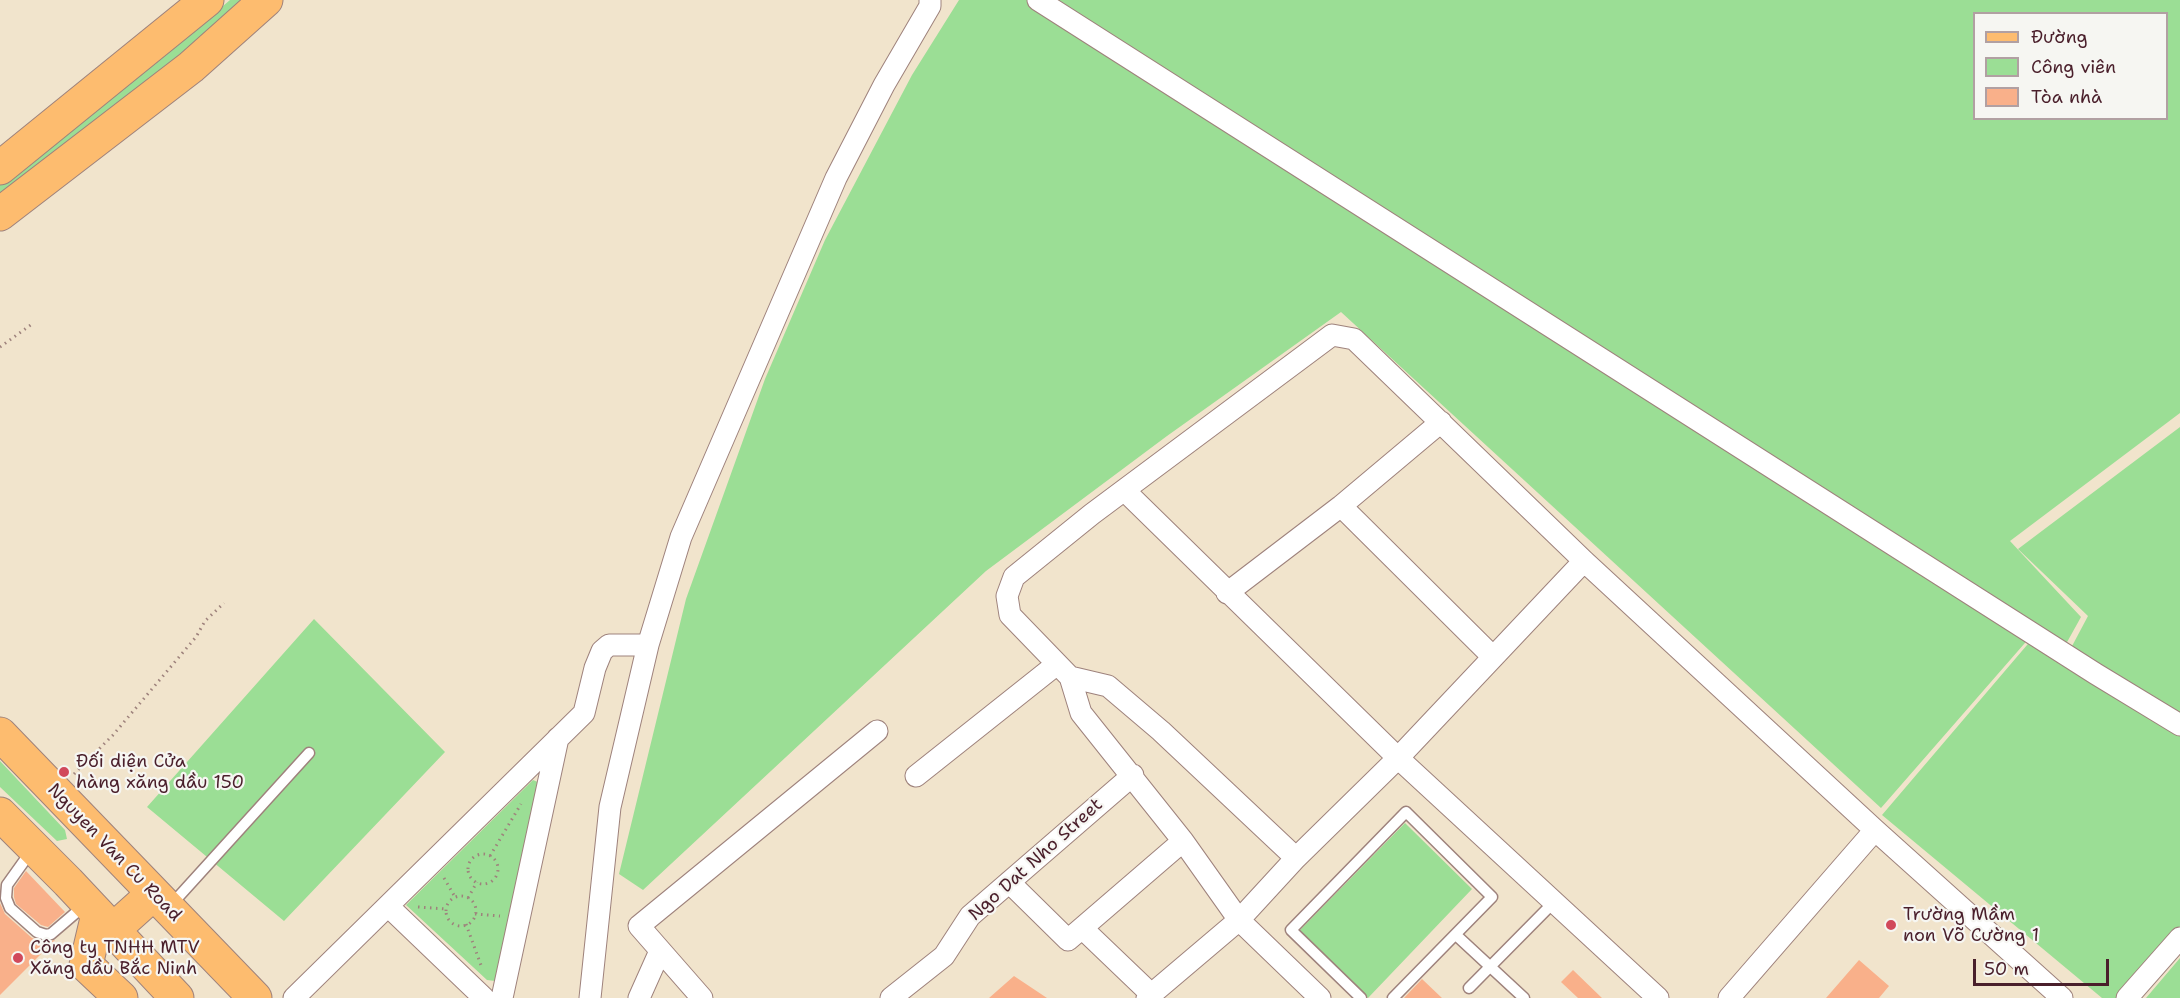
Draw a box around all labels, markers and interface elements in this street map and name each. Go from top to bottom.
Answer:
legend [1973,12,2168,120]
text: Đường [2031,25,2088,49]
text: Công viên [2031,55,2116,79]
text: Tòa nhà [2031,85,2102,109]
place label: Đối diện Cửa hàng xăng dầu 150 [76,751,244,794]
marker: Đối diện Cửa hàng xăng dầu 150 [57,765,71,779]
street label: Nguyen Van Cu Road [43,780,185,926]
street label: Ngo Dat Nho Street [965,794,1107,926]
place label: Trường Mầm non Võ Cường 1 [1903,904,2039,946]
marker: Trường Mầm non Võ Cường 1 [1884,918,1898,932]
place label: Công ty TNHH MTV Xăng dầu Bắc Ninh [30,937,200,980]
scale bar [1976,947,2112,985]
marker: Công ty TNHH MTV Xăng dầu Bắc Ninh [11,951,25,965]
text: 50 m [1984,957,2029,981]

